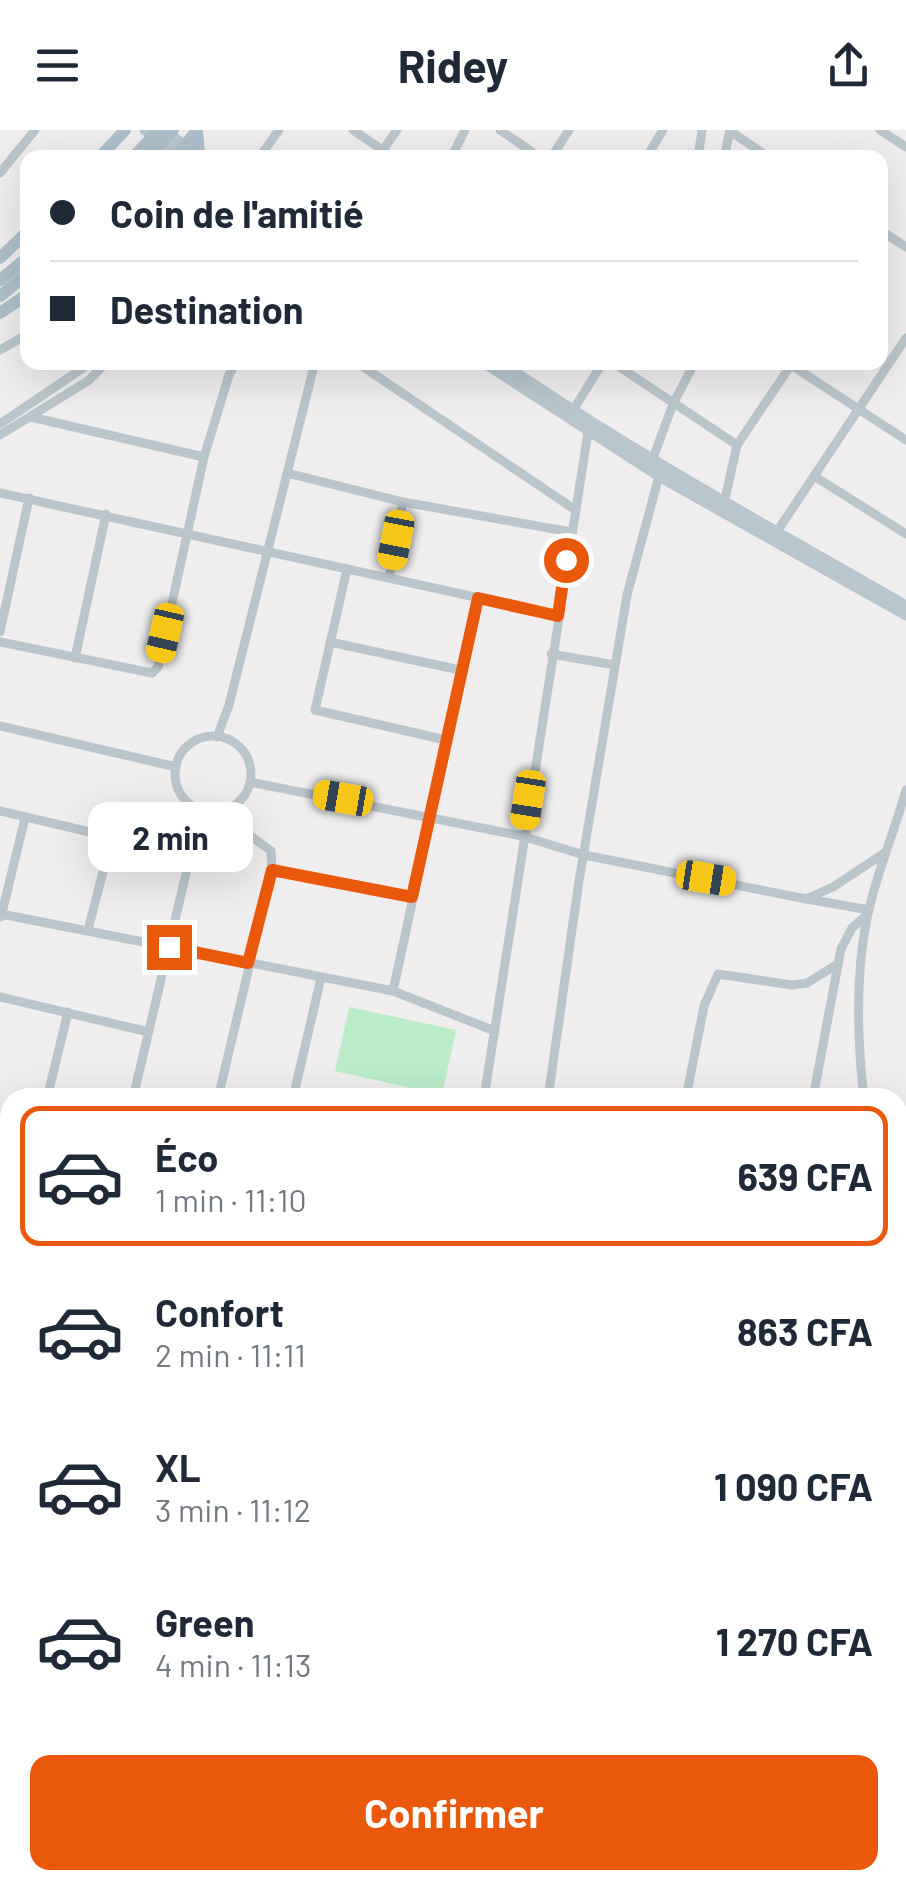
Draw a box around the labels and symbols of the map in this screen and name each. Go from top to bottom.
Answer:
car [376,508,416,572]
route start [544,538,589,583]
car [144,600,186,666]
car [508,768,548,832]
car [311,778,375,818]
callout: 2 min [86,802,252,872]
car [674,858,738,898]
route end [147,925,192,970]

